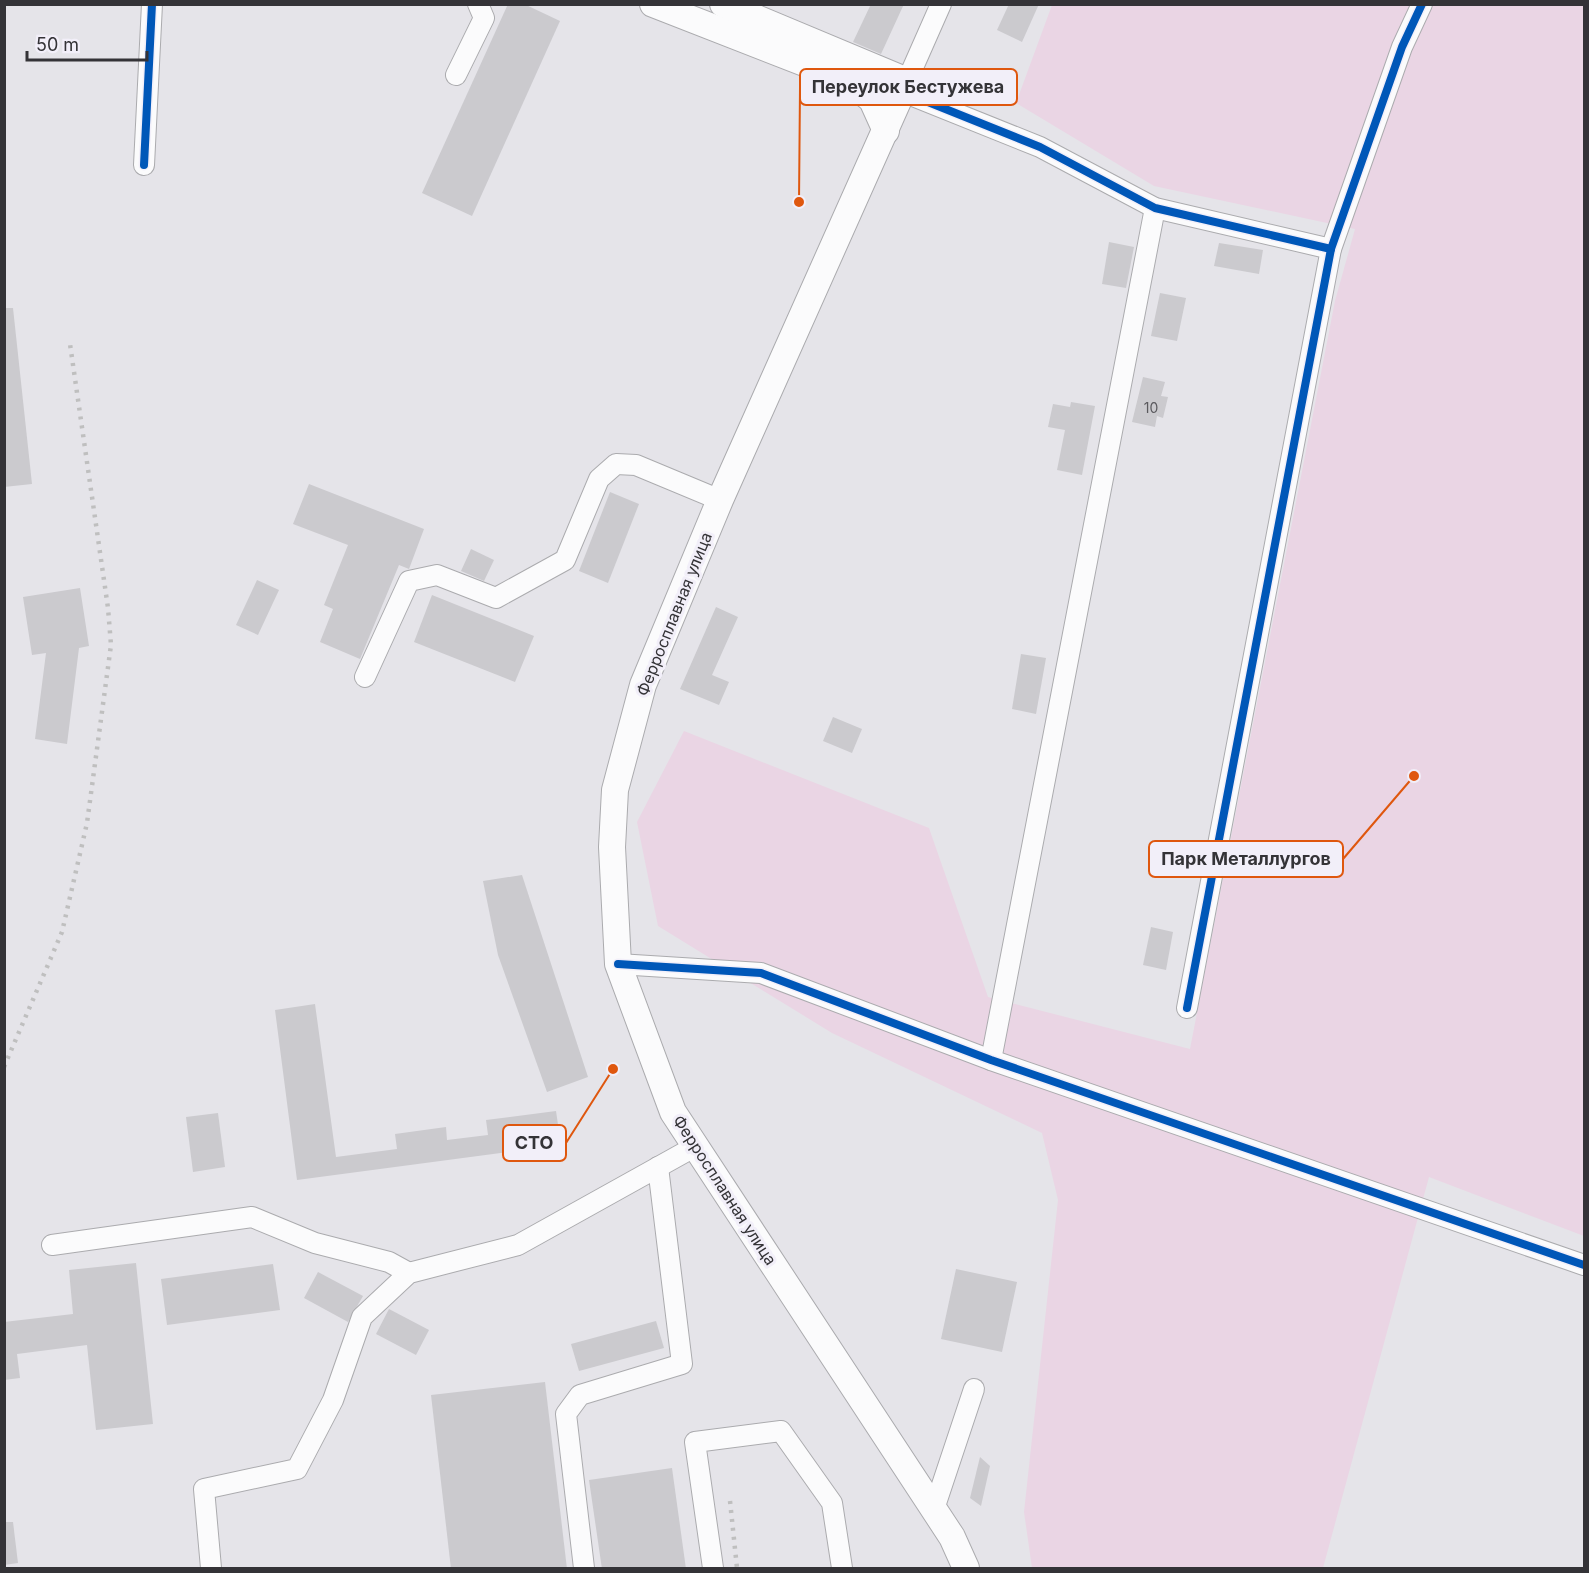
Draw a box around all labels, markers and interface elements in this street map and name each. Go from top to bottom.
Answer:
scale bar [27,24,147,62]
text: 50 m [36,34,79,55]
callout: Переулок Бестужева [800,69,1017,105]
text: Переулок Бестужева [812,76,1004,97]
house number: 10 [1144,399,1158,416]
street label: Ферросплавная улица [632,529,716,699]
callout: Парк Металлургов [1149,841,1343,877]
text: Парк Металлургов [1161,848,1331,869]
street label: Ферросплавная улица [669,1111,781,1269]
callout: СТО [503,1125,566,1161]
text: СТО [515,1132,553,1153]

